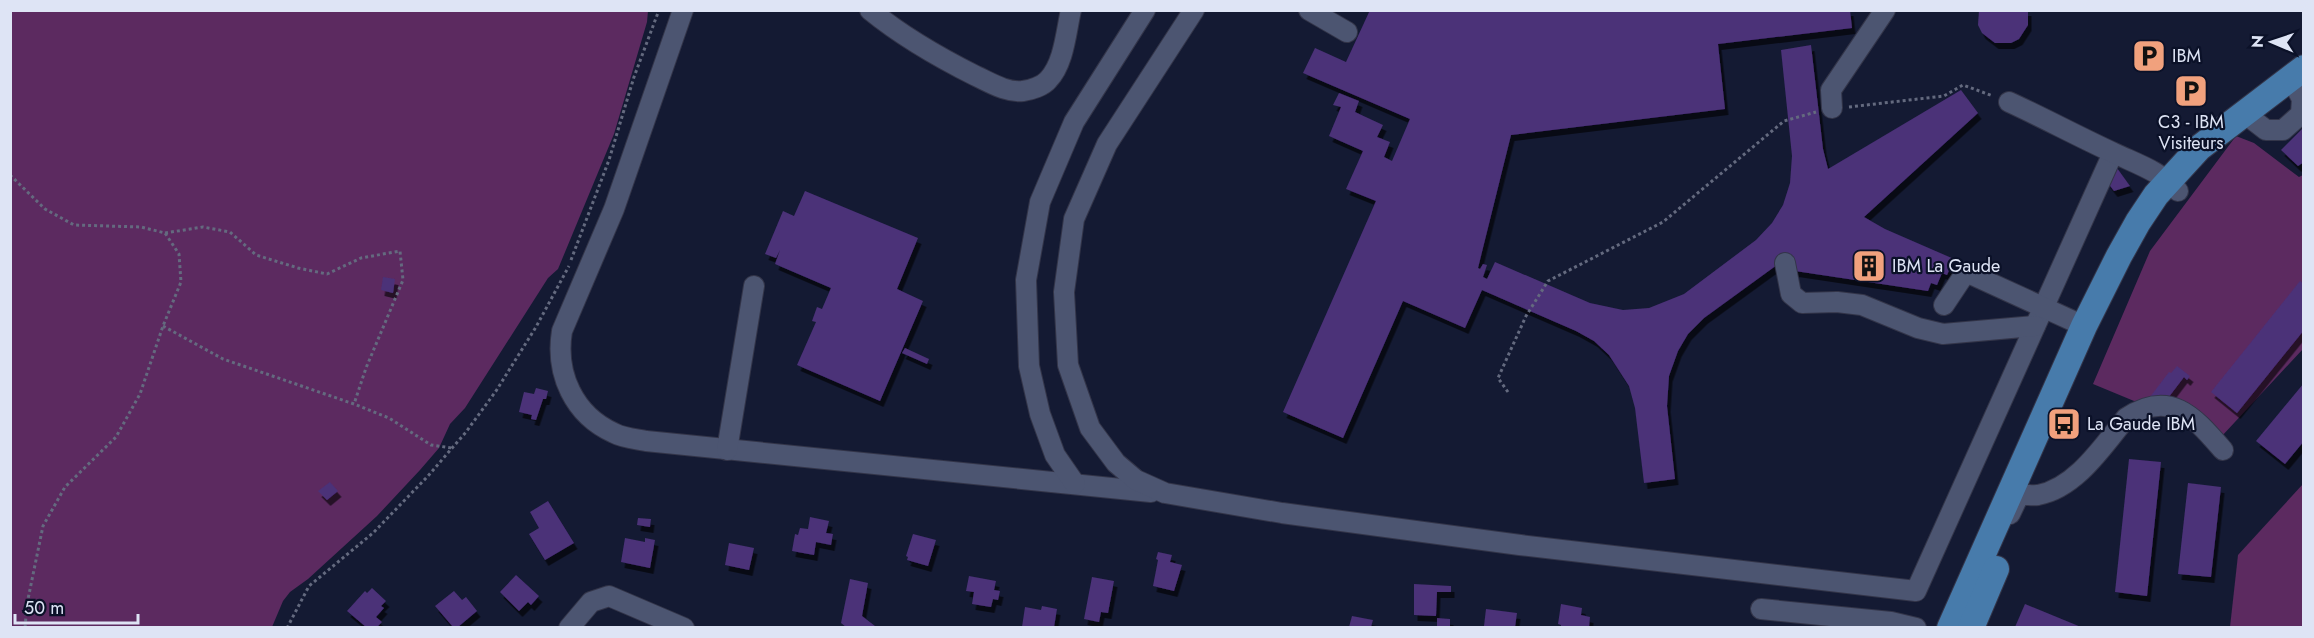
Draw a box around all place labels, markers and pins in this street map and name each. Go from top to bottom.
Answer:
parking icon: IBM [2131,38,2167,74]
place label: IBM [2172,43,2201,69]
parking icon: C3 - IBM Visiteurs [2173,73,2209,109]
place label: C3 - IBM Visiteurs [2158,109,2224,156]
building icon: IBM La Gaude [1851,248,1887,284]
place label: IBM La Gaude [1892,253,2000,279]
bus stop icon: La Gaude IBM [2046,406,2082,442]
place label: La Gaude IBM [2087,411,2195,437]

